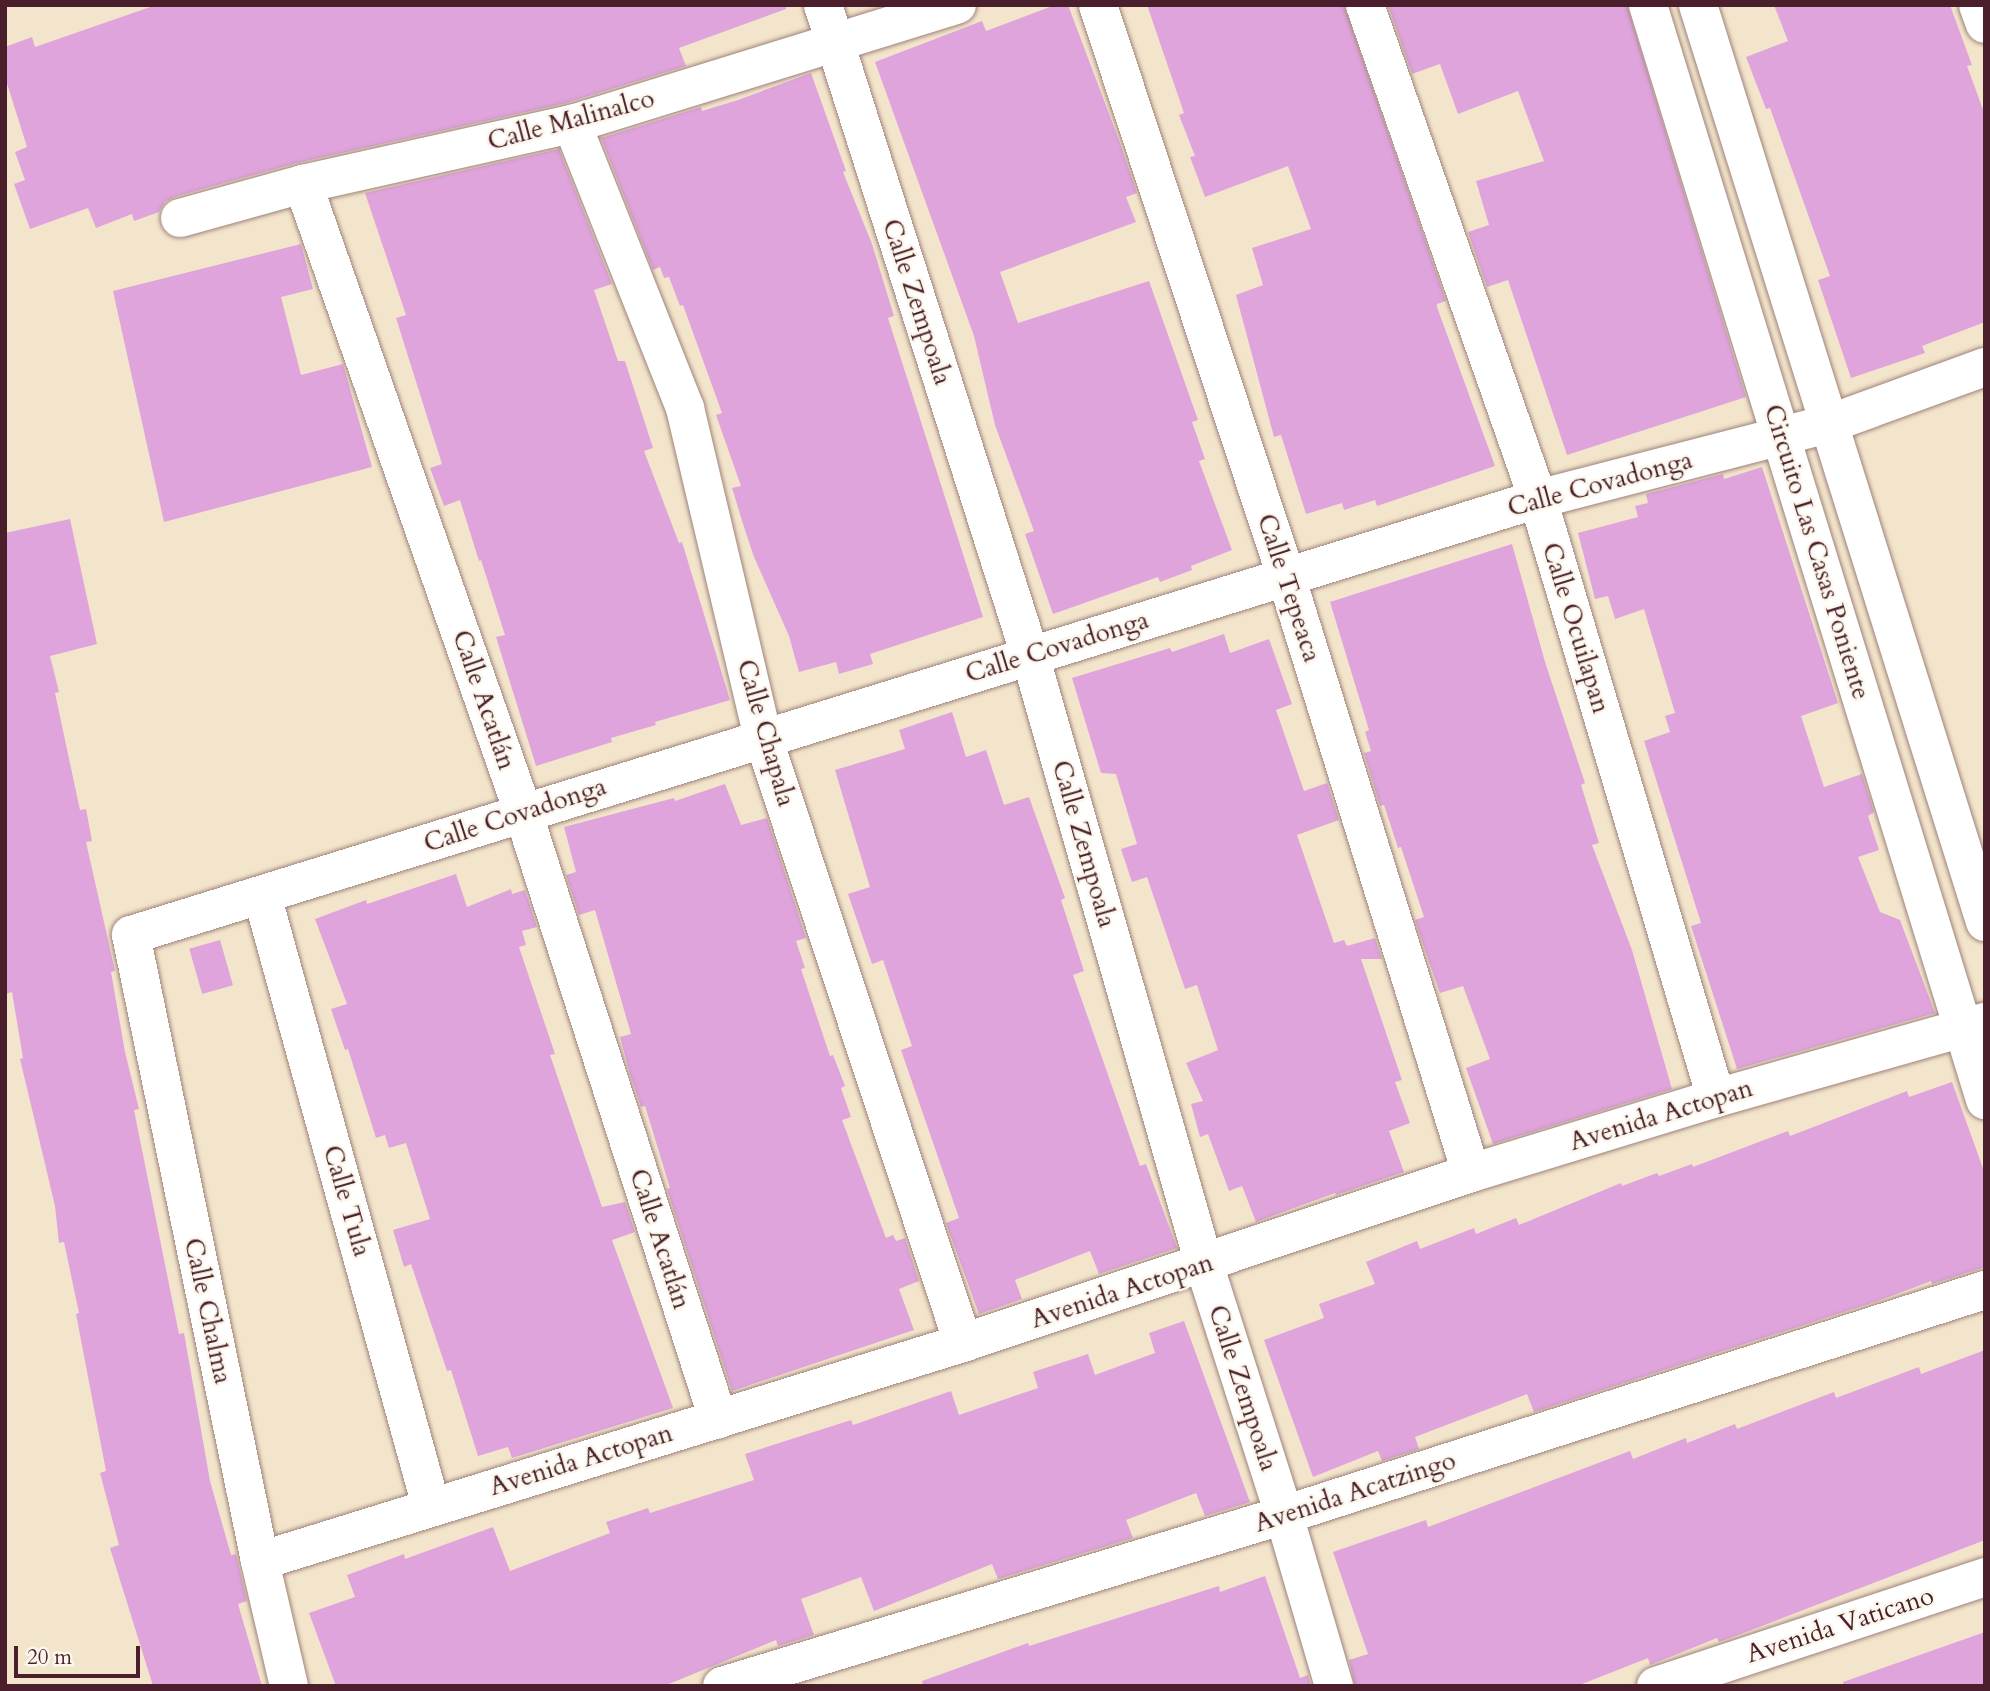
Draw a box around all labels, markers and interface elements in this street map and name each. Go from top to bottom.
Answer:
street label: Calle Malinalco [484,83,658,157]
street label: Calle Zempoala [876,215,958,389]
street label: Circuito Las Casas Poniente [1757,401,1877,703]
street label: Calle Covadonga [1504,444,1696,524]
street label: Calle Tepeaca [1250,510,1328,666]
street label: Calle Ocuilapan [1535,539,1617,717]
street label: Calle Covadonga [962,604,1152,690]
street label: Calle Acatlán [446,626,522,774]
street label: Calle Chapala [730,656,802,810]
street label: Calle Zempoala [1045,757,1123,931]
street label: Calle Covadonga [420,771,610,859]
street label: Avenida Actopan [1566,1072,1756,1158]
street label: Calle Tula [316,1142,378,1260]
street label: Calle Acatlán [623,1165,697,1313]
street label: Calle Chalma [177,1235,239,1387]
street label: Avenida Actopan [1027,1247,1217,1335]
street label: Calle Zempoala [1202,1301,1284,1475]
street label: Avenida Actopan [486,1417,676,1503]
street label: Avenida Acatzingo [1250,1445,1460,1539]
street label: Avenida Vaticano [1742,1580,1938,1670]
scale bar [18,1632,144,1676]
text: 20 m [27,1643,72,1672]

